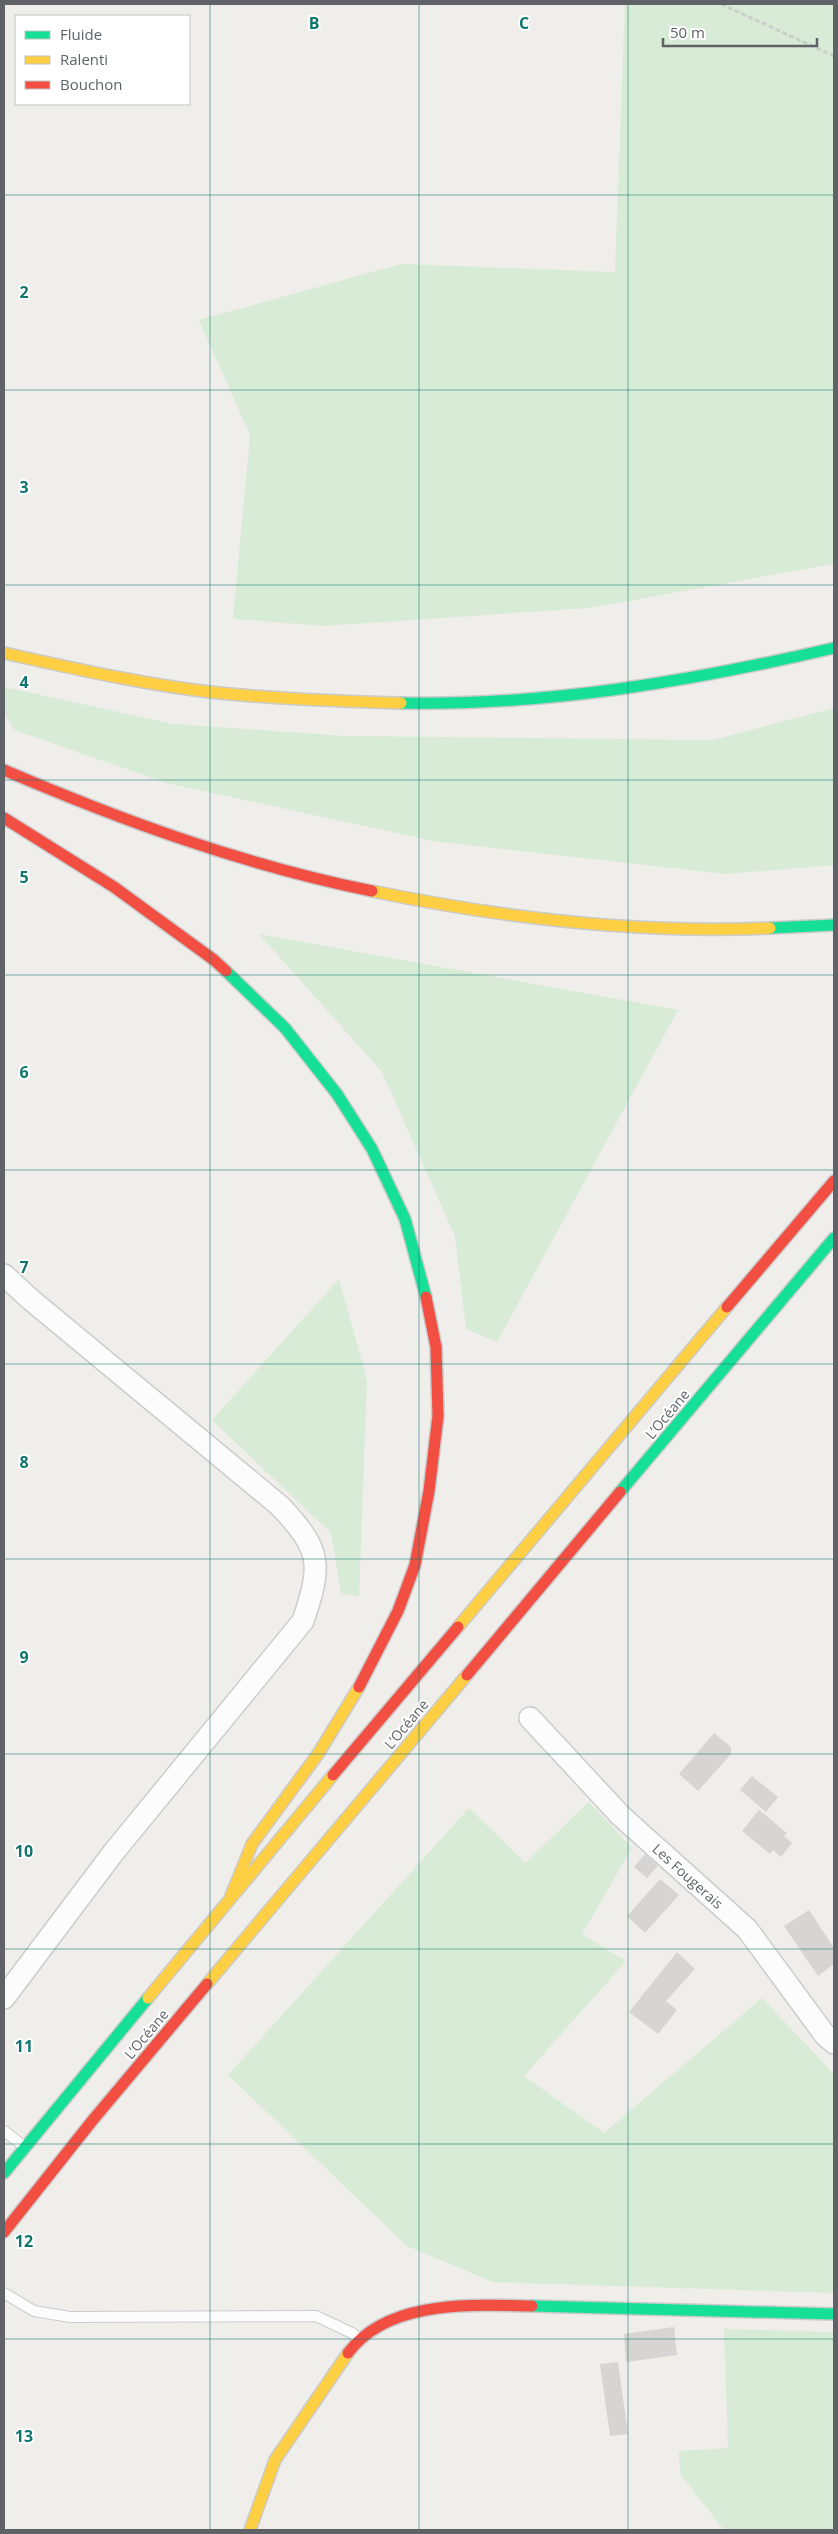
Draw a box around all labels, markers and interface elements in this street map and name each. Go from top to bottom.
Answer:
text: B [309,12,319,34]
text: C [519,12,529,34]
legend [15,15,190,105]
scale bar [663,15,817,47]
text: 50 m [670,22,705,42]
text: Fluide [60,24,102,44]
text: Ralenti [60,49,108,69]
text: Bouchon [60,74,123,94]
text: 2 [19,281,29,303]
text: 3 [19,476,29,498]
text: 4 [19,671,29,693]
text: 5 [19,866,29,888]
text: 6 [19,1061,29,1083]
text: 7 [19,1256,29,1278]
street label: L’Océane [641,1385,693,1443]
text: 8 [19,1451,29,1473]
text: 9 [19,1646,29,1668]
street label: L’Océane [380,1695,432,1753]
street label: Les Fougerais [649,1839,728,1913]
text: 10 [15,1840,33,1862]
street label: L’Océane [120,2005,172,2063]
text: 11 [15,2035,33,2057]
text: 12 [15,2230,33,2252]
text: 13 [15,2425,33,2447]

